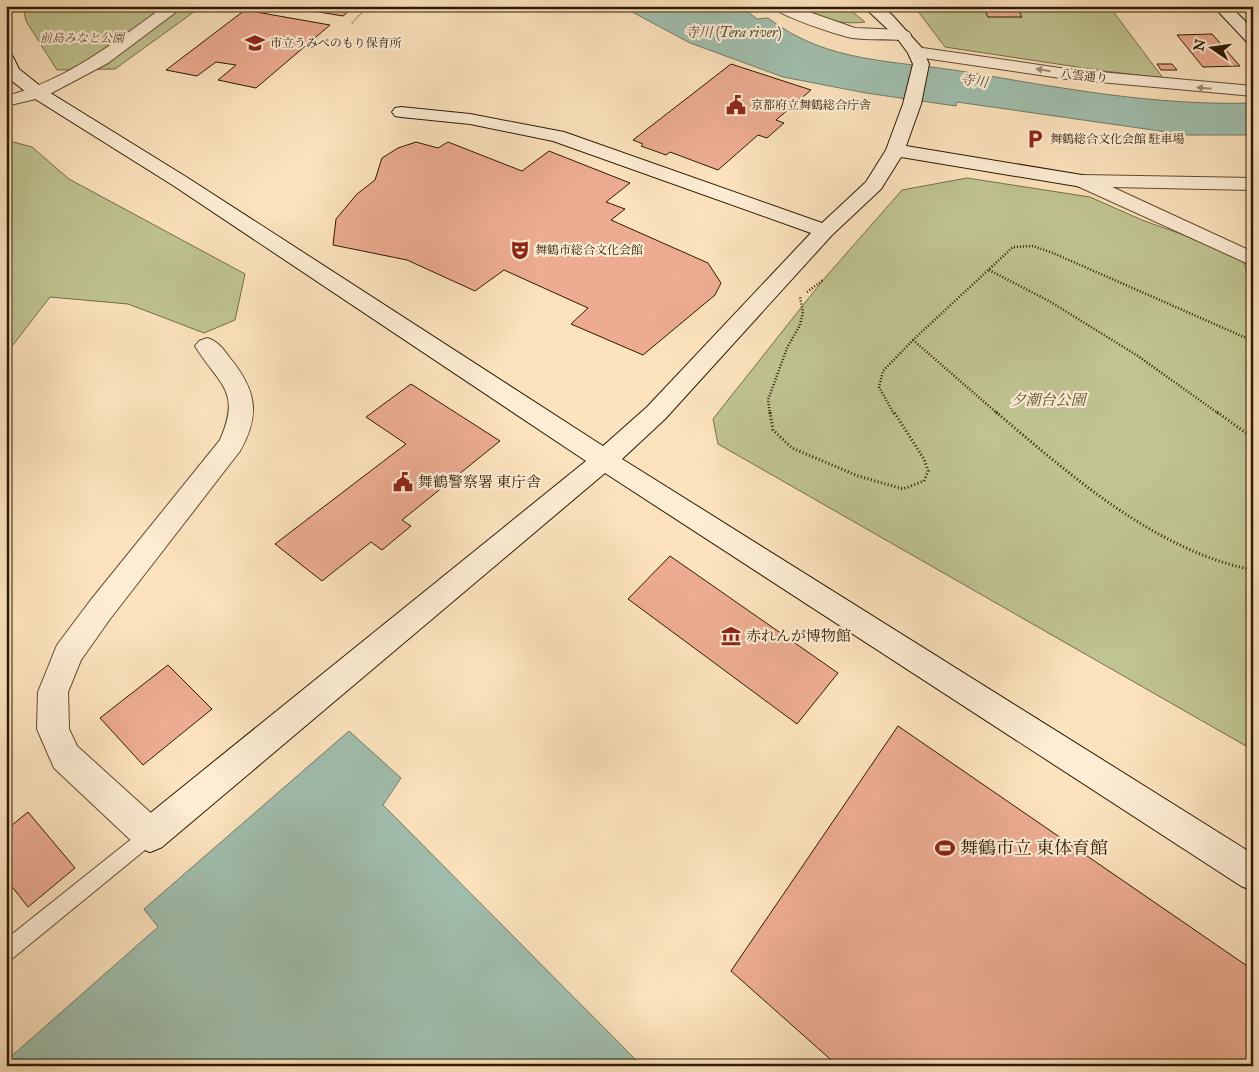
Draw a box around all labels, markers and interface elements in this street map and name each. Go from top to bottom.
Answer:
north arrow [1186,22,1236,72]
water label: 寺川 (Tera river) [685,24,781,42]
park label: 前島みなと公園 [40,31,126,45]
school or university icon: 市立うみべのもり保育所 [244,32,266,54]
place label: 市立うみべのもり保育所 [270,36,402,50]
text: N [1190,37,1209,53]
one-way arrow [1034,66,1050,74]
street label: 八雲通り [1059,67,1109,85]
water label: 寺川 [959,71,991,92]
one-way arrow [1196,84,1212,92]
public building icon: 京都府立舞鶴総合庁舎 [725,94,747,116]
place label: 京都府立舞鶴総合庁舎 [751,98,871,112]
parking icon: 舞鶴総合文化会館 駐車場 [1024,128,1046,150]
place label: 舞鶴総合文化会館 駐車場 [1050,132,1185,146]
theatre icon: 舞鶴市総合文化会館 [509,239,531,261]
place label: 舞鶴市総合文化会館 [535,243,643,257]
park label: 夕潮台公園 [1010,391,1088,409]
public building icon: 舞鶴警察署 東庁舎 [392,471,414,493]
place label: 舞鶴警察署 東庁舎 [418,473,541,491]
museum icon: 赤れんが博物館 [720,625,742,647]
place label: 赤れんが博物館 [746,627,851,645]
sports icon: 舞鶴市立 東体育館 [934,837,956,859]
place label: 舞鶴市立 東体育館 [960,837,1108,859]

